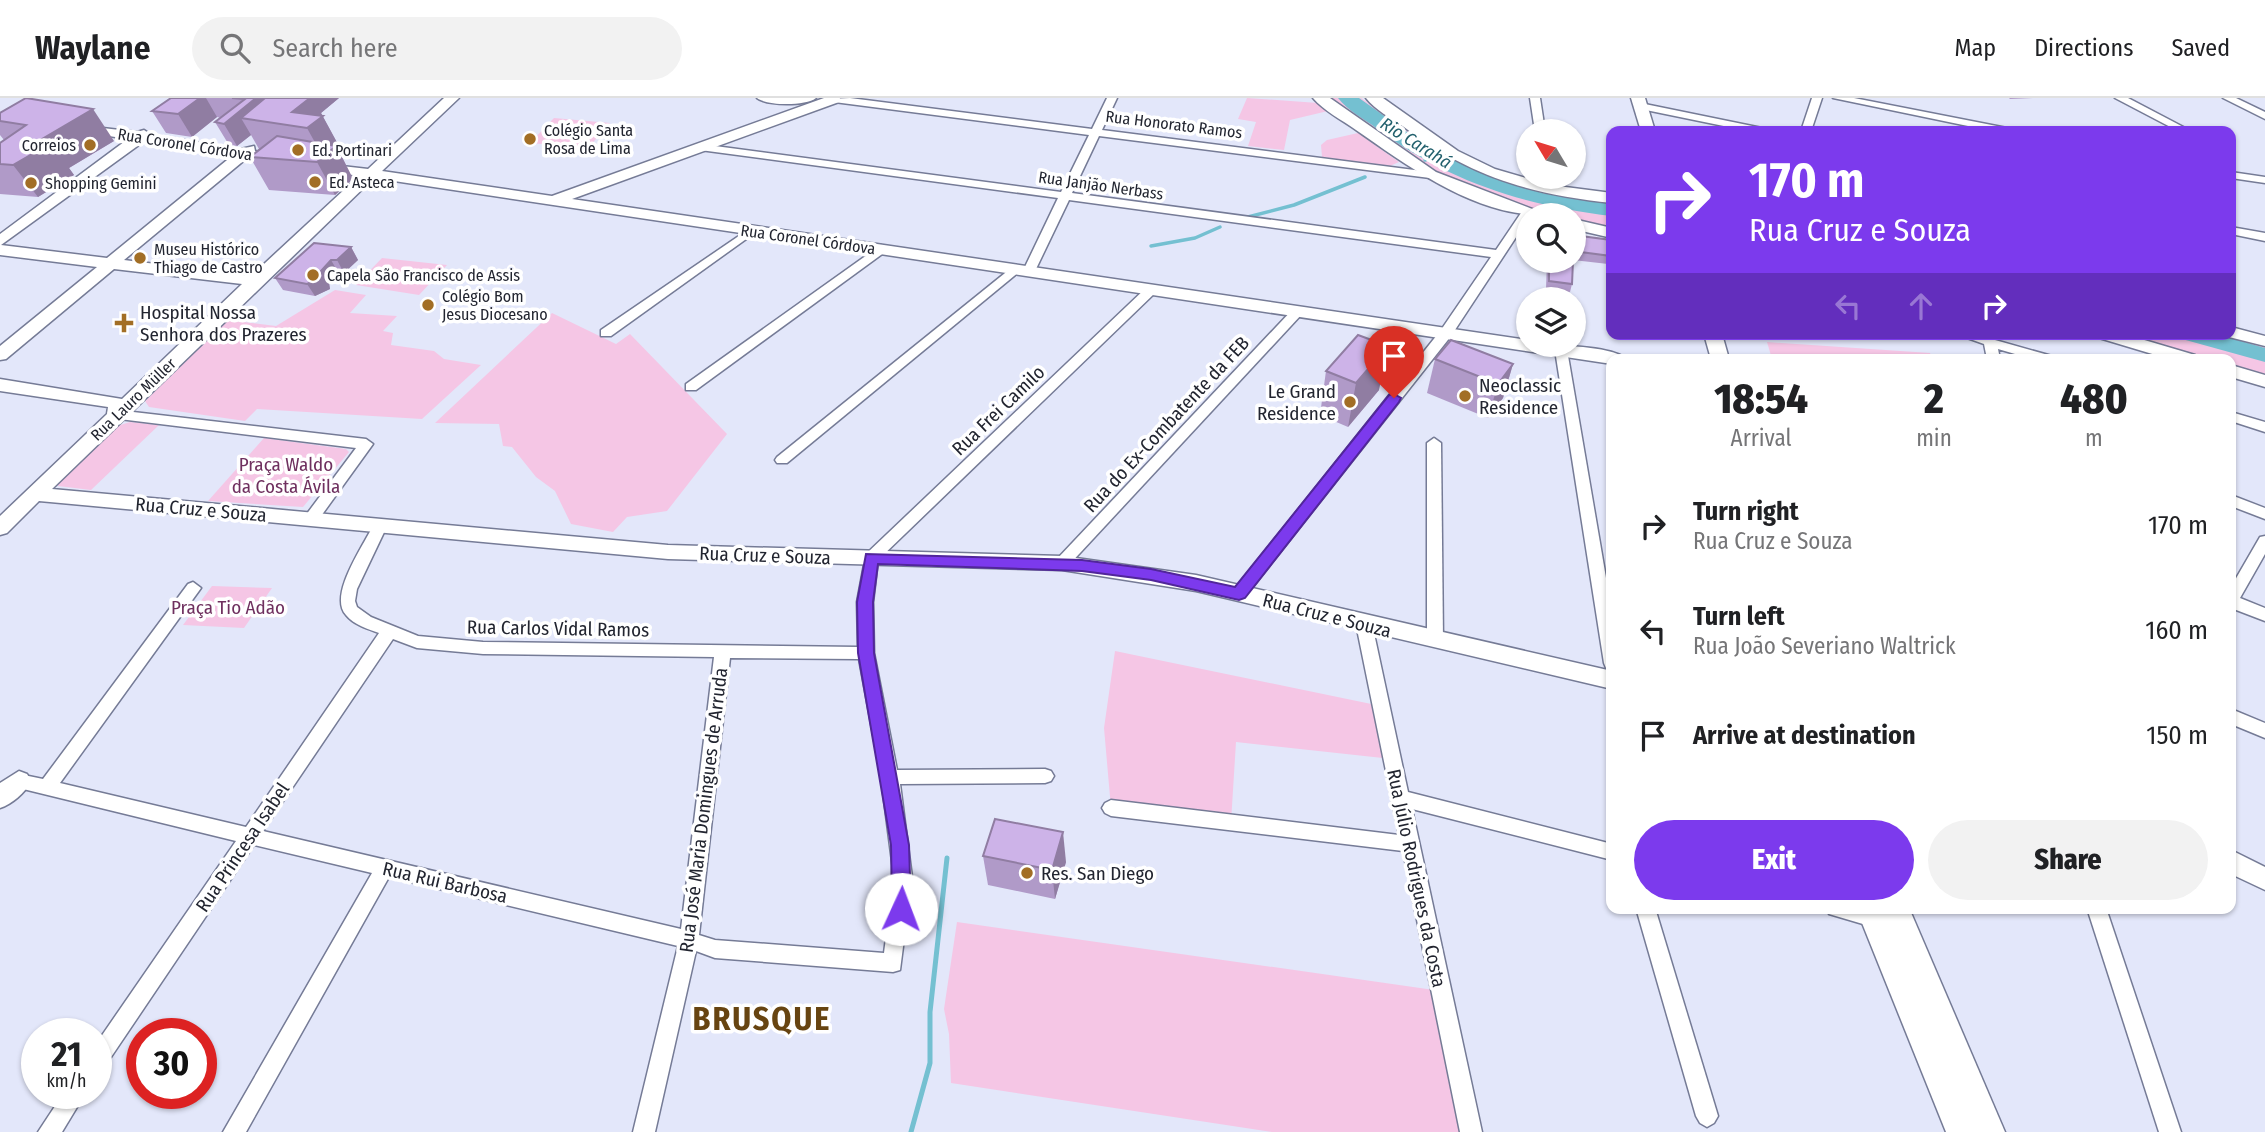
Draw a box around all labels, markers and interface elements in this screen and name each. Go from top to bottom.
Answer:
search box [192,17,682,80]
text: Waylane [35,28,150,68]
icon: search [216,29,254,67]
text: Search here [272,33,398,64]
text: Map [1955,34,1996,62]
text: Directions [2034,34,2133,62]
text: Saved [2171,34,2230,62]
street label: Rua Honorato Ramos [1104,107,1244,142]
water label: Rio Carahá [1376,113,1456,173]
north arrow [1516,119,1586,189]
map controls [1516,119,1586,357]
place label: Colégio Santa Rosa de Lima [544,121,633,158]
street label: Rua Coronel Córdova [116,124,254,165]
marker: Colégio Santa Rosa de Lima [522,131,538,147]
place label: Correios [22,136,76,155]
marker: Correios [82,137,98,153]
place label: Ed. Portinari [312,141,392,160]
marker: Ed. Portinari [290,142,306,158]
text: 170 m [1749,151,1865,210]
icon: right [1634,154,1725,245]
street label: Rua Janjão Nerbass [1037,167,1165,204]
place label: Ed. Asteca [329,173,395,192]
place label: Shopping Gemini [45,174,156,193]
marker: Ed. Asteca [307,174,323,190]
marker: Shopping Gemini [23,175,39,191]
button: search [1516,203,1586,273]
text: Rua Cruz e Souza [1749,211,1971,249]
street label: Rua Coronel Córdova [739,221,877,258]
place label: Museu Histórico Thiago de Castro [154,240,263,277]
marker: Museu Histórico Thiago de Castro [132,250,148,266]
place label: Capela São Francisco de Assis [327,266,520,285]
marker: Capela São Francisco de Assis [305,267,321,283]
place label: Colégio Bom Jesus Diocesano [442,287,548,324]
button: layers [1516,287,1586,357]
icon: left [1829,287,1867,325]
icon: ahead [1902,287,1940,325]
icon: right [1975,287,2013,325]
marker: Colégio Bom Jesus Diocesano [420,297,436,313]
place label: Hospital Nossa Senhora dos Prazeres [140,301,307,346]
marker: Hospital Nossa Senhora dos Prazeres [114,313,134,333]
pin [1364,326,1424,398]
street label: Rua do Ex-Combatente da FEB [1079,332,1254,517]
icon: arrive [1375,337,1413,375]
street label: Rua Lauro Müller [87,354,180,445]
street label: Rua Frei Camilo [947,361,1049,460]
place label: Neoclassic Residence [1479,374,1561,419]
text: 18:54 [1714,374,1808,424]
text: 2 [1924,374,1944,424]
text: 480 [2060,374,2128,424]
place label: Le Grand Residence [1257,380,1336,425]
marker: Neoclassic Residence [1457,388,1473,404]
marker: Le Grand Residence [1342,394,1358,410]
text: Arrival [1731,424,1792,452]
text: min [1916,424,1952,452]
text: m [2085,424,2103,452]
park label: Praça Waldo da Costa Ávila [232,453,340,498]
street label: Rua Cruz e Souza [134,492,268,527]
text: Turn right [1693,496,1799,527]
icon: right [1634,507,1672,545]
text: 170 m [2148,510,2208,541]
text: Rua Cruz e Souza [1693,527,1853,555]
street label: Rua Cruz e Souza [699,542,831,569]
street label: Rua Cruz e Souza [1260,588,1394,643]
park label: Praça Tio Adão [171,596,285,619]
text: Turn left [1693,601,1785,632]
icon: left [1634,612,1672,650]
street label: Rua Carlos Vidal Ramos [467,615,649,642]
text: 160 m [2145,615,2208,646]
text: Rua João Severiano Waltrick [1693,632,1956,660]
street label: Rua José Maria Domingues de Arruda [675,666,732,954]
icon: arrive [1634,717,1672,755]
text: Arrive at destination [1693,720,1916,751]
text: 150 m [2146,720,2208,751]
street label: Rua Júlio Rodrigues da Costa [1382,767,1451,989]
street label: Rua Princesa Isabel [191,778,294,916]
button: Exit [1634,820,1914,900]
button: Share [1928,820,2208,900]
street label: Rua Rui Barbosa [380,857,510,908]
place label: Res. San Diego [1041,862,1154,885]
marker: Res. San Diego [1019,865,1035,881]
position arrow [864,872,938,946]
district label: BRUSQUE [693,1000,831,1038]
speed limit sign: 30 [126,1018,217,1109]
text: 21 [51,1033,82,1075]
text: km/h [46,1070,87,1092]

